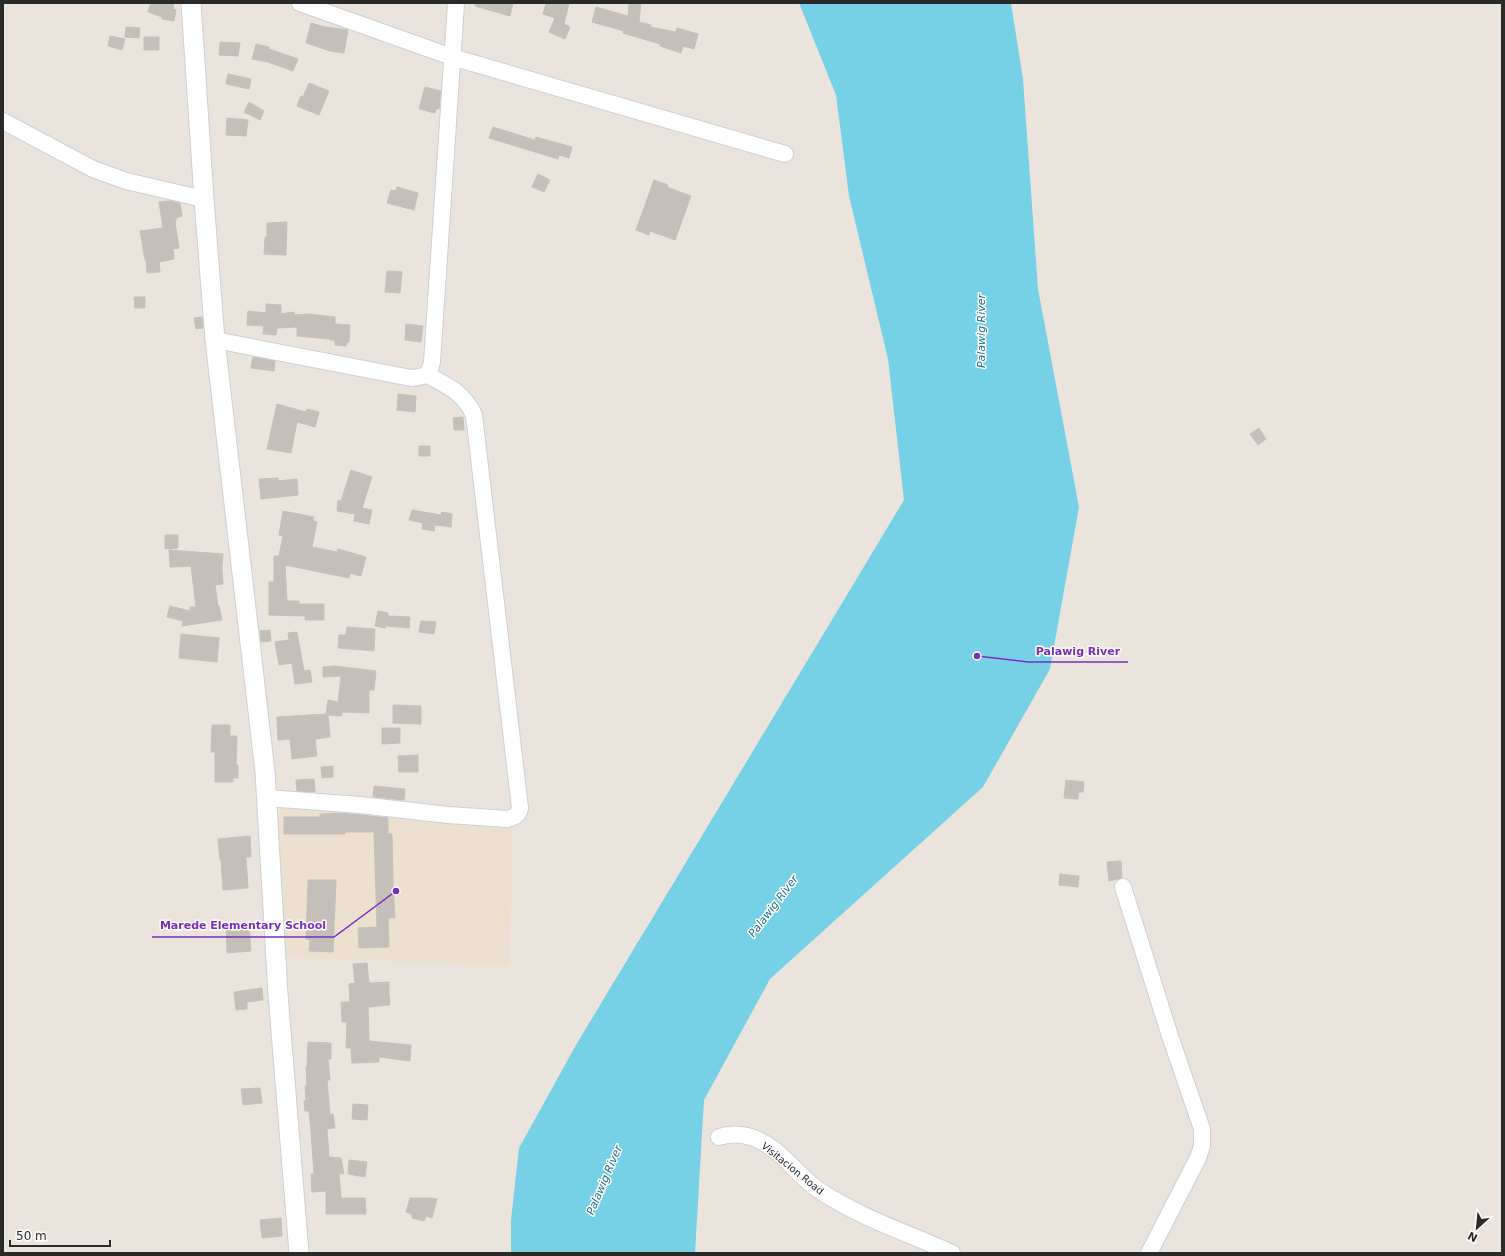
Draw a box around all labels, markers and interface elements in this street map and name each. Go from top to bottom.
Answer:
water label: Palawig River [975,292,988,368]
callout: Palawig River [1028,639,1128,662]
text: Palawig River [1036,645,1121,658]
water label: Palawig River [746,872,802,940]
callout: Marede Elementary School [152,914,334,937]
text: Marede Elementary School [160,919,326,932]
street label: Visitacion Road [760,1140,826,1197]
water label: Palawig River [584,1142,626,1217]
north arrow [1457,1208,1497,1248]
scale bar [10,1222,110,1248]
text: 50 m [16,1229,47,1243]
text: N [1466,1229,1480,1244]

